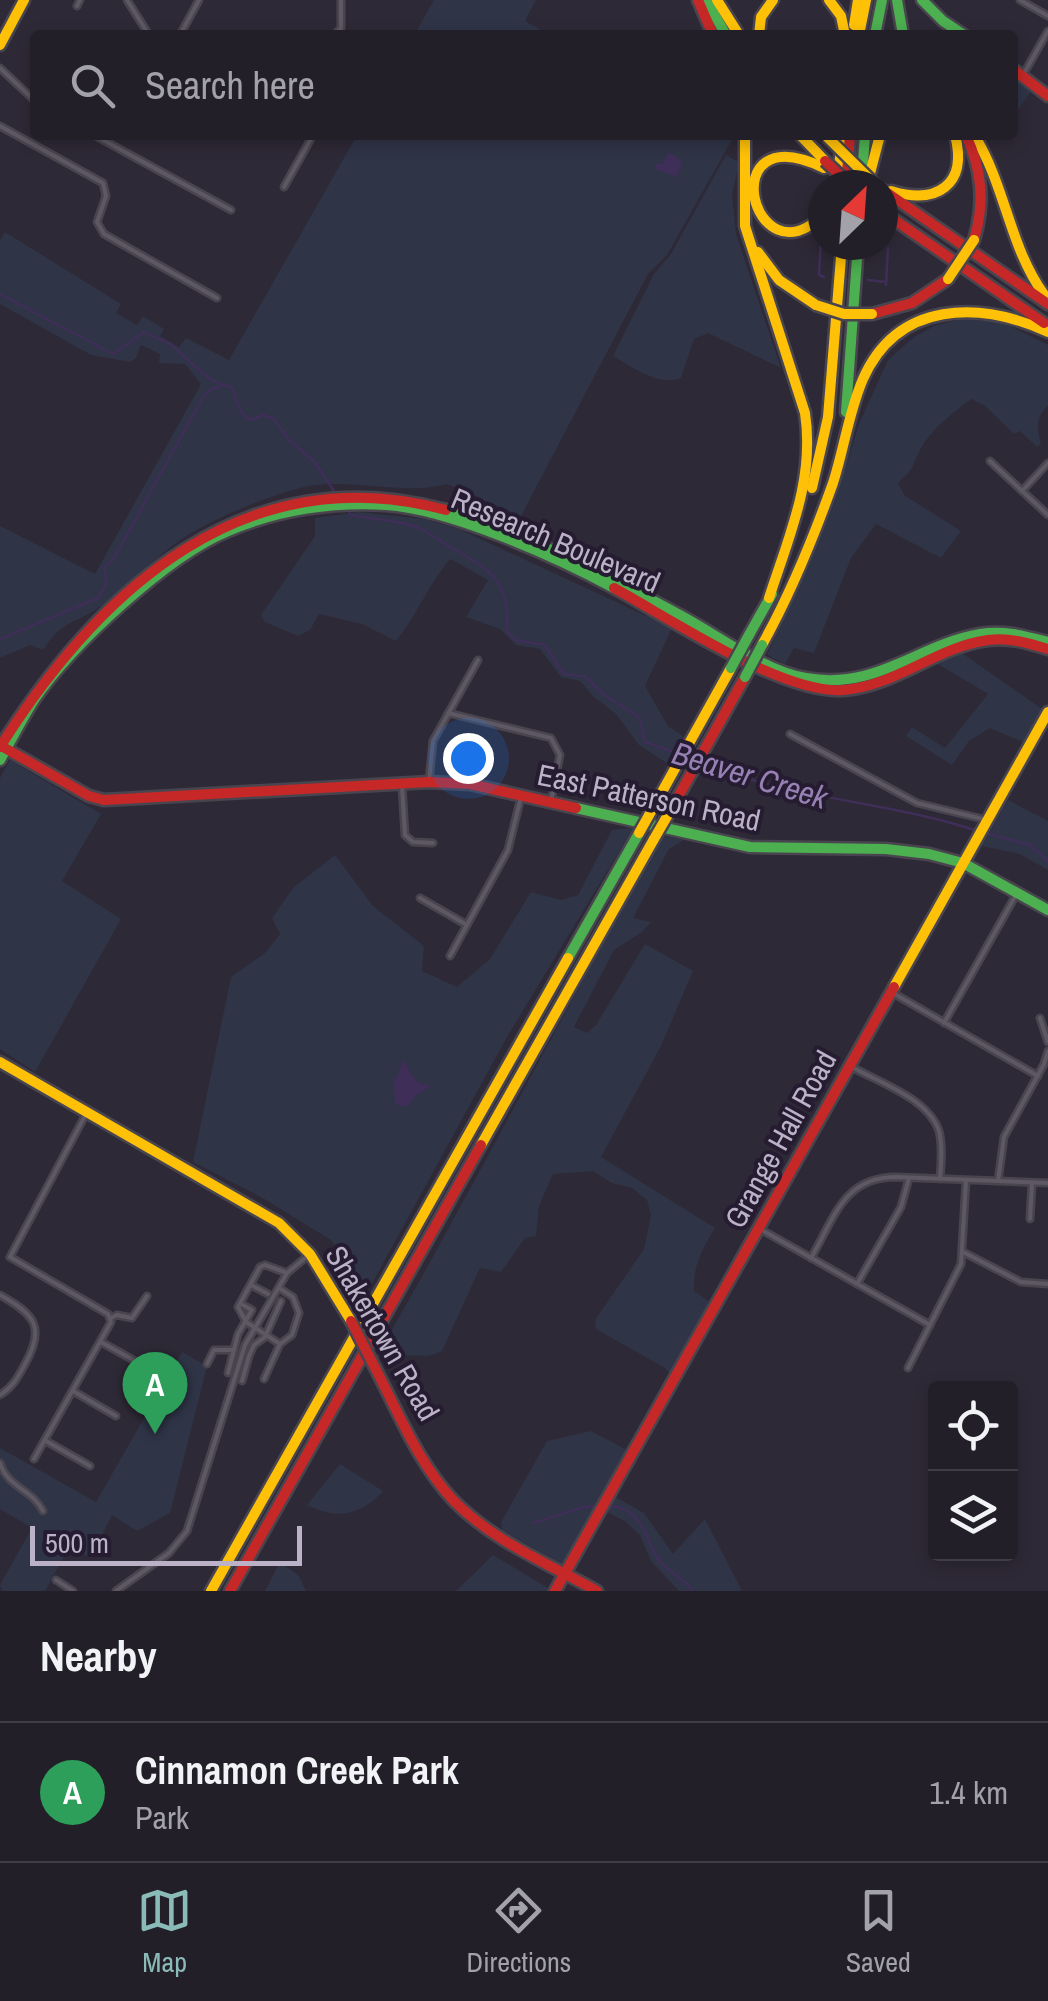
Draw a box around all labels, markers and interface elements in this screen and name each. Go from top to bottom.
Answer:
search box [30,30,1018,140]
icon: search [65,58,120,113]
text: Search here [145,60,315,111]
north arrow [808,170,898,260]
street label: Research Boulevard [446,478,666,602]
water label: Beaver Creek [667,731,834,819]
your location [443,733,494,784]
street label: East Patterson Road [534,754,764,840]
street label: Grange Hall Road [715,1043,845,1235]
street label: Shakertown Road [317,1238,449,1428]
pin: A [122,1352,188,1434]
map controls [928,1381,1018,1561]
button: locate [928,1381,1018,1471]
button: layers [928,1471,1018,1561]
scale bar [30,1521,302,1566]
text: 500 m [45,1524,109,1562]
text: Nearby [40,1628,157,1684]
text: Cinnamon Creek Park [135,1745,459,1796]
text: A [63,1771,82,1814]
text: 1.4 km [929,1771,1008,1814]
text: Park [135,1796,189,1839]
tab: Map [137,1883,192,1981]
tab: Directions [467,1883,571,1981]
tab: Saved [846,1883,911,1981]

